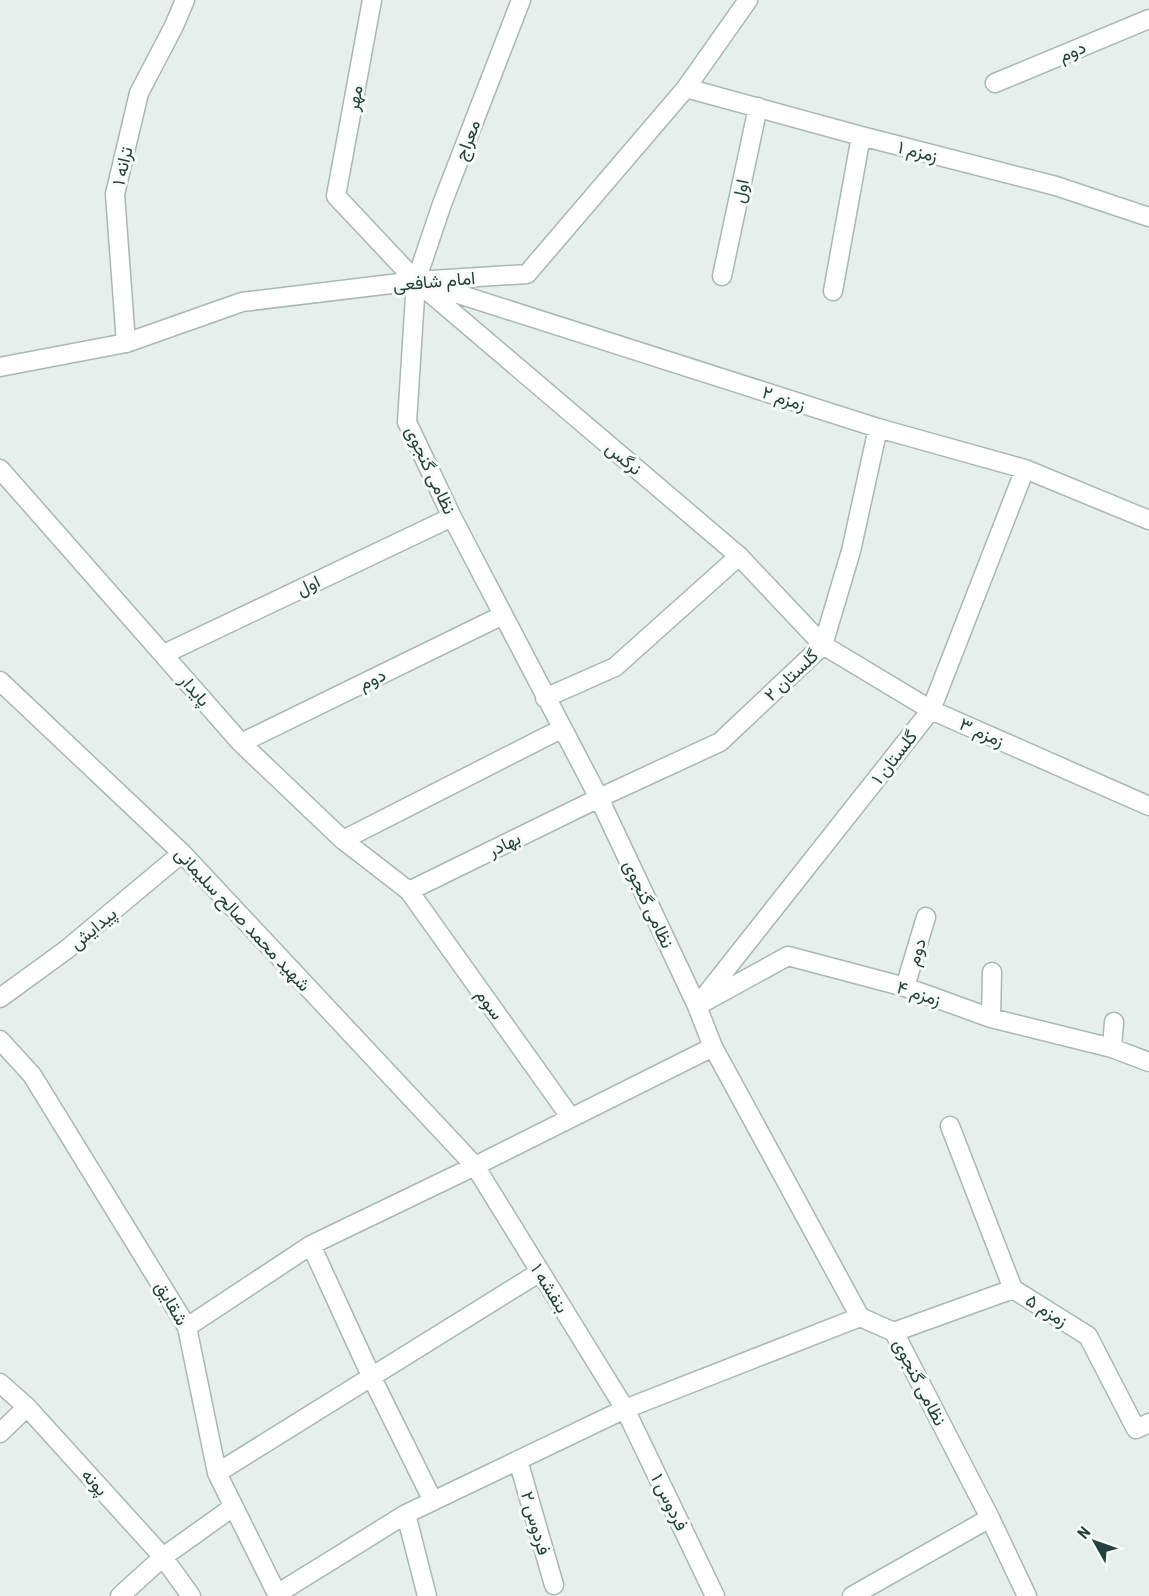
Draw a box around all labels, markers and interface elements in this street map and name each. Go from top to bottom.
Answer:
street label: دوم [1055,36,1089,68]
street label: مهر [341,84,368,114]
street label: معراج [450,117,486,164]
street label: زمزم ۱ [896,136,940,168]
street label: ترانه ۱ [107,145,138,188]
street label: اول [727,177,754,205]
street label: امام شافعی [392,267,476,297]
street label: زمزم ۲ [759,381,808,417]
street label: نظامی گنجوی [401,423,461,518]
street label: نرگس [601,437,646,480]
street label: اول [293,570,324,601]
street label: گلستان ۲ [760,645,822,705]
street label: دوم [355,664,390,696]
street label: پایدار [173,669,215,712]
street label: زمزم ۳ [956,713,1008,753]
street label: گلستان ۱ [867,726,921,788]
street label: بهادر [483,827,524,862]
street label: شهید محمد صالح سلیمانی [169,843,315,997]
street label: نظامی گنجوی [619,857,679,952]
street label: پیدایش [65,902,122,955]
street label: دوم [902,936,932,969]
street label: زمزم ۴ [894,976,944,1012]
street label: سوم [470,985,508,1025]
street label: بنفشه ۱ [527,1259,573,1317]
street label: شقایق [150,1277,193,1329]
street label: زمزم ۵ [1021,1289,1072,1333]
street label: نظامی گنجوی [888,1335,951,1429]
street label: پونه [76,1464,113,1501]
street label: فردوس ۱ [646,1470,693,1534]
street label: فردوس ۲ [516,1489,555,1558]
north arrow [1065,1512,1125,1572]
text: N [1073,1523,1094,1543]

